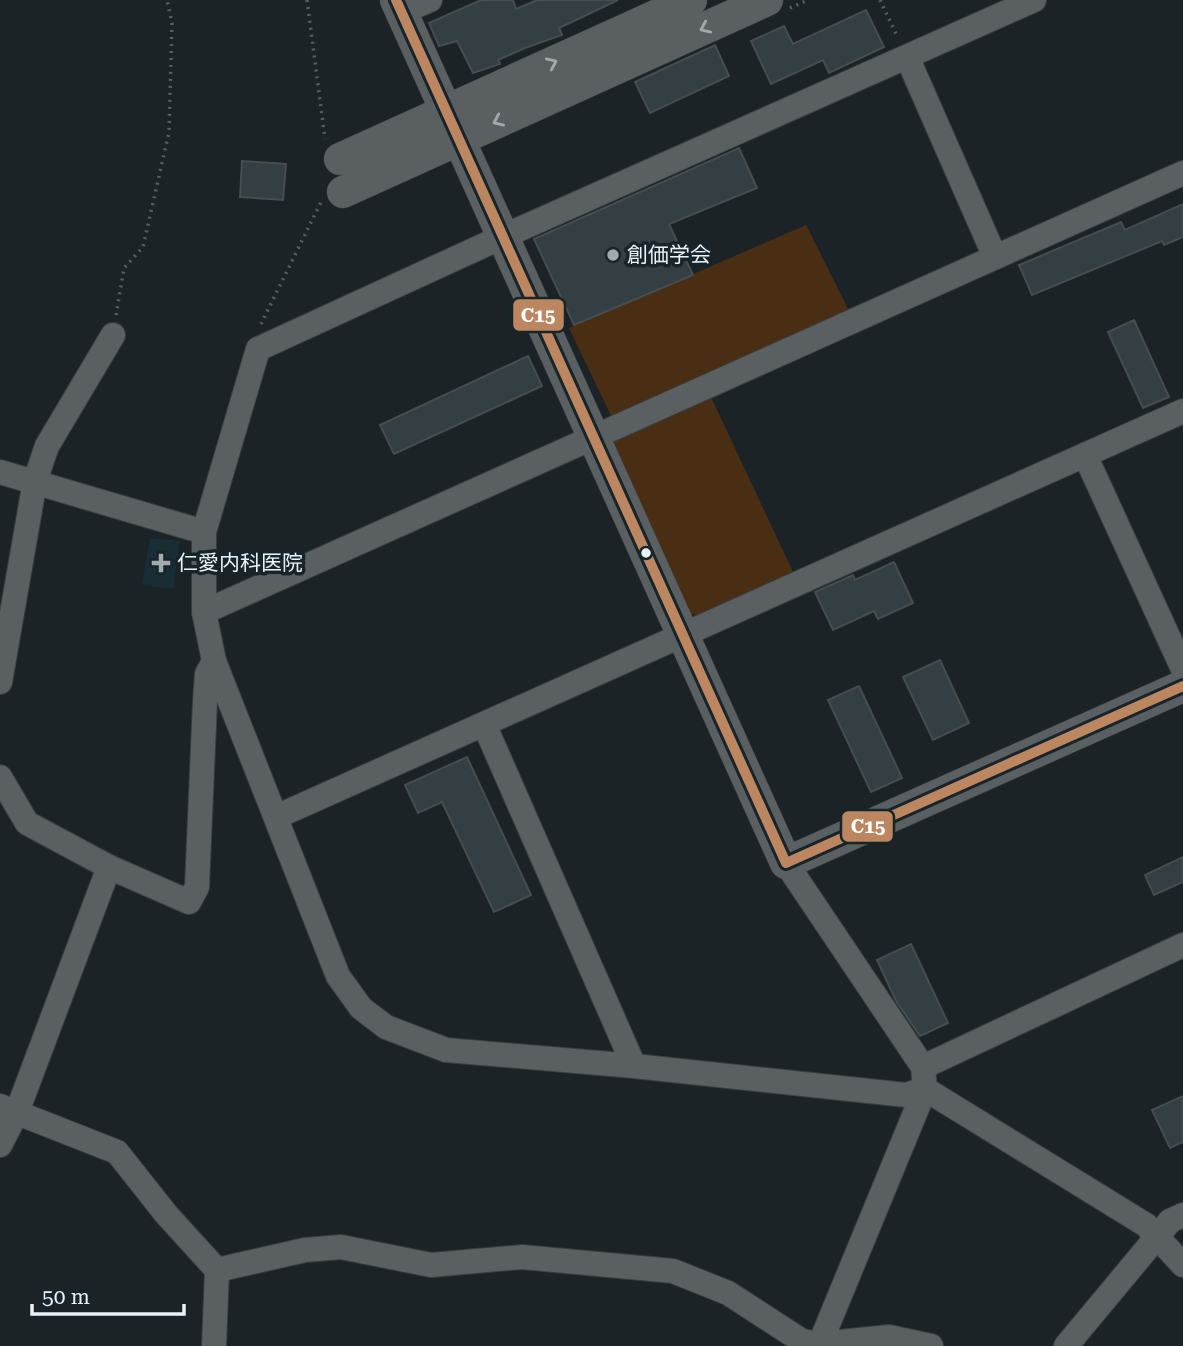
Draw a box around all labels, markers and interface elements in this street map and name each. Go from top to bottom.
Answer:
one-way arrow [700,20,712,34]
one-way arrow [545,57,557,71]
one-way arrow [493,113,505,127]
place label: 創価学会 [627,243,711,267]
marker: 創価学会 [605,247,621,263]
line badge: C15 [512,298,565,332]
text: C15 [521,304,556,327]
unlabelled marker [639,546,653,560]
place label: 仁愛内科医院 [177,551,303,575]
marker: 仁愛内科医院 [151,553,171,573]
line badge: C15 [841,810,894,843]
text: C15 [851,815,886,838]
scale bar [32,1272,184,1316]
text: 50 m [42,1285,90,1309]

